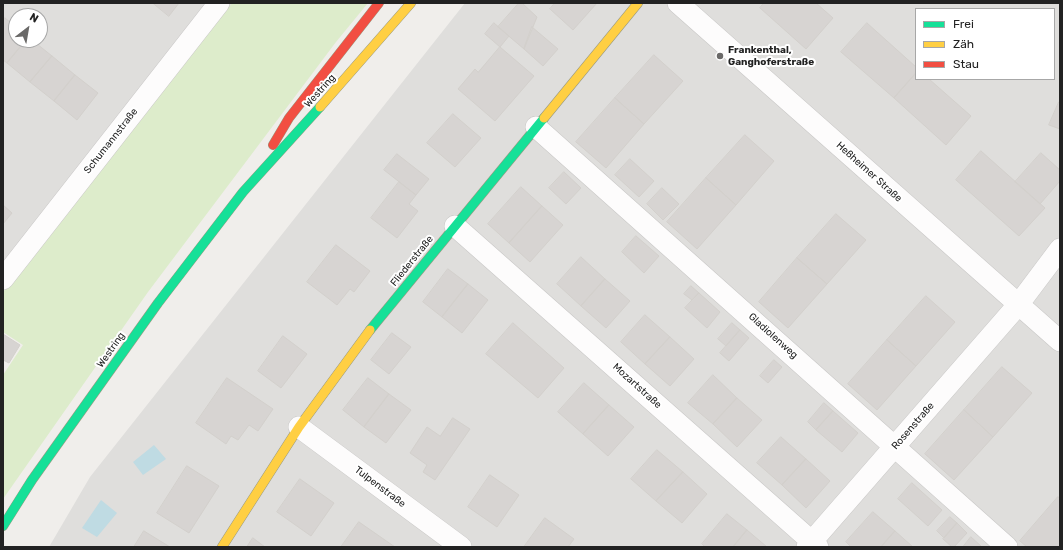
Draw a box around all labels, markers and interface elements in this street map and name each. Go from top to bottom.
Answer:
north arrow [8,8,48,48]
legend [915,8,1055,80]
text: N [27,11,41,26]
text: Frei [953,17,974,31]
text: Zäh [953,37,974,51]
place label: Frankenthal, Ganghoferstraße [728,44,814,68]
marker: Frankenthal, Ganghoferstraße [715,51,725,61]
text: Stau [953,57,979,71]
street label: Westring [302,72,338,110]
street label: Schumannstraße [82,106,140,176]
street label: Heßheimer Straße [834,139,904,205]
street label: Fliederstraße [388,233,436,289]
street label: Gladiolenweg [746,311,800,361]
street label: Westring [94,330,128,370]
street label: Mozartstraße [610,361,664,411]
street label: Rosenstraße [889,400,937,452]
street label: Tulpenstraße [352,464,408,510]

